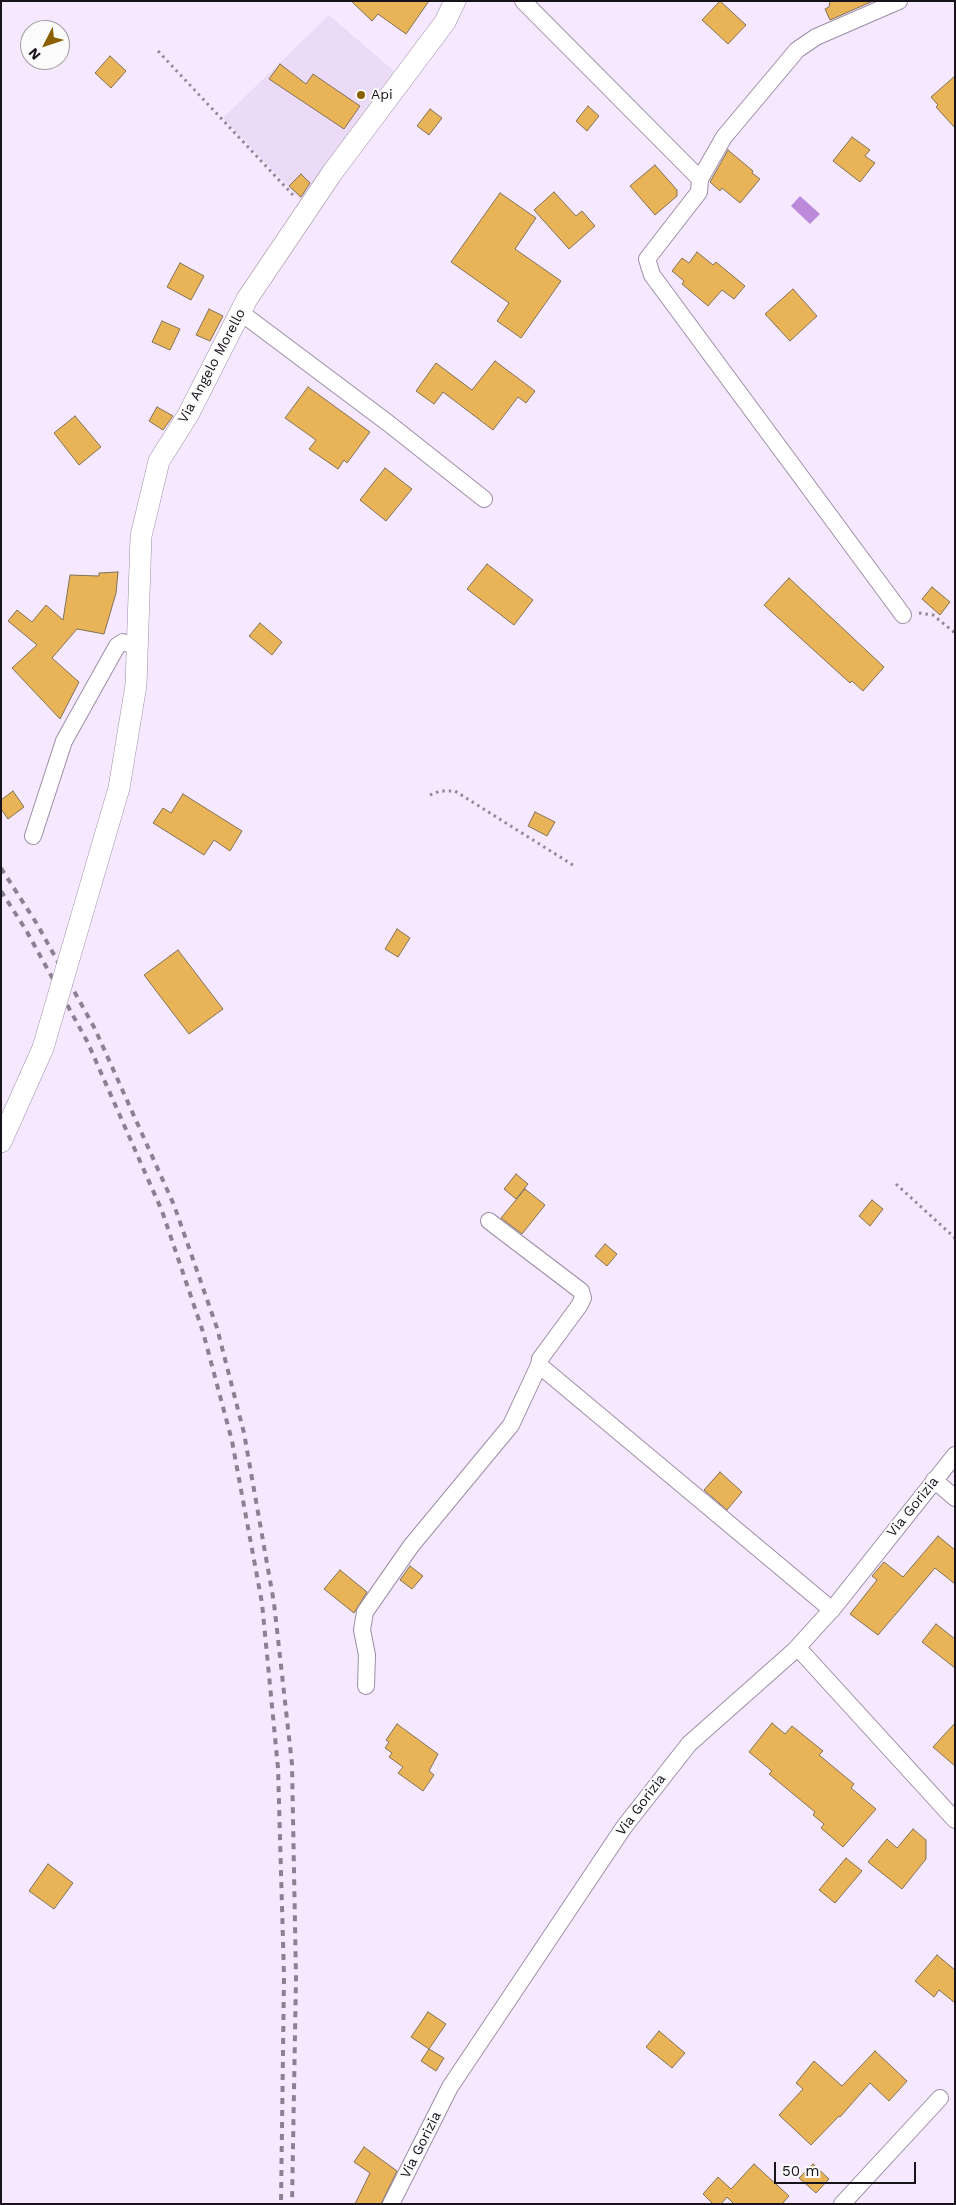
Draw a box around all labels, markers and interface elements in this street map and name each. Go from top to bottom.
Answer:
north arrow [20,20,70,70]
text: N [25,45,44,63]
place label: Api [371,87,393,103]
marker: Api [355,89,367,101]
street label: Via Angelo Morello [175,306,249,426]
street label: Via Gorizia [884,1474,942,1540]
street label: Via Gorizia [612,1771,670,1839]
street label: Via Gorizia [397,2109,445,2181]
scale bar [776,2152,918,2184]
text: 50 m [782,2162,819,2180]

